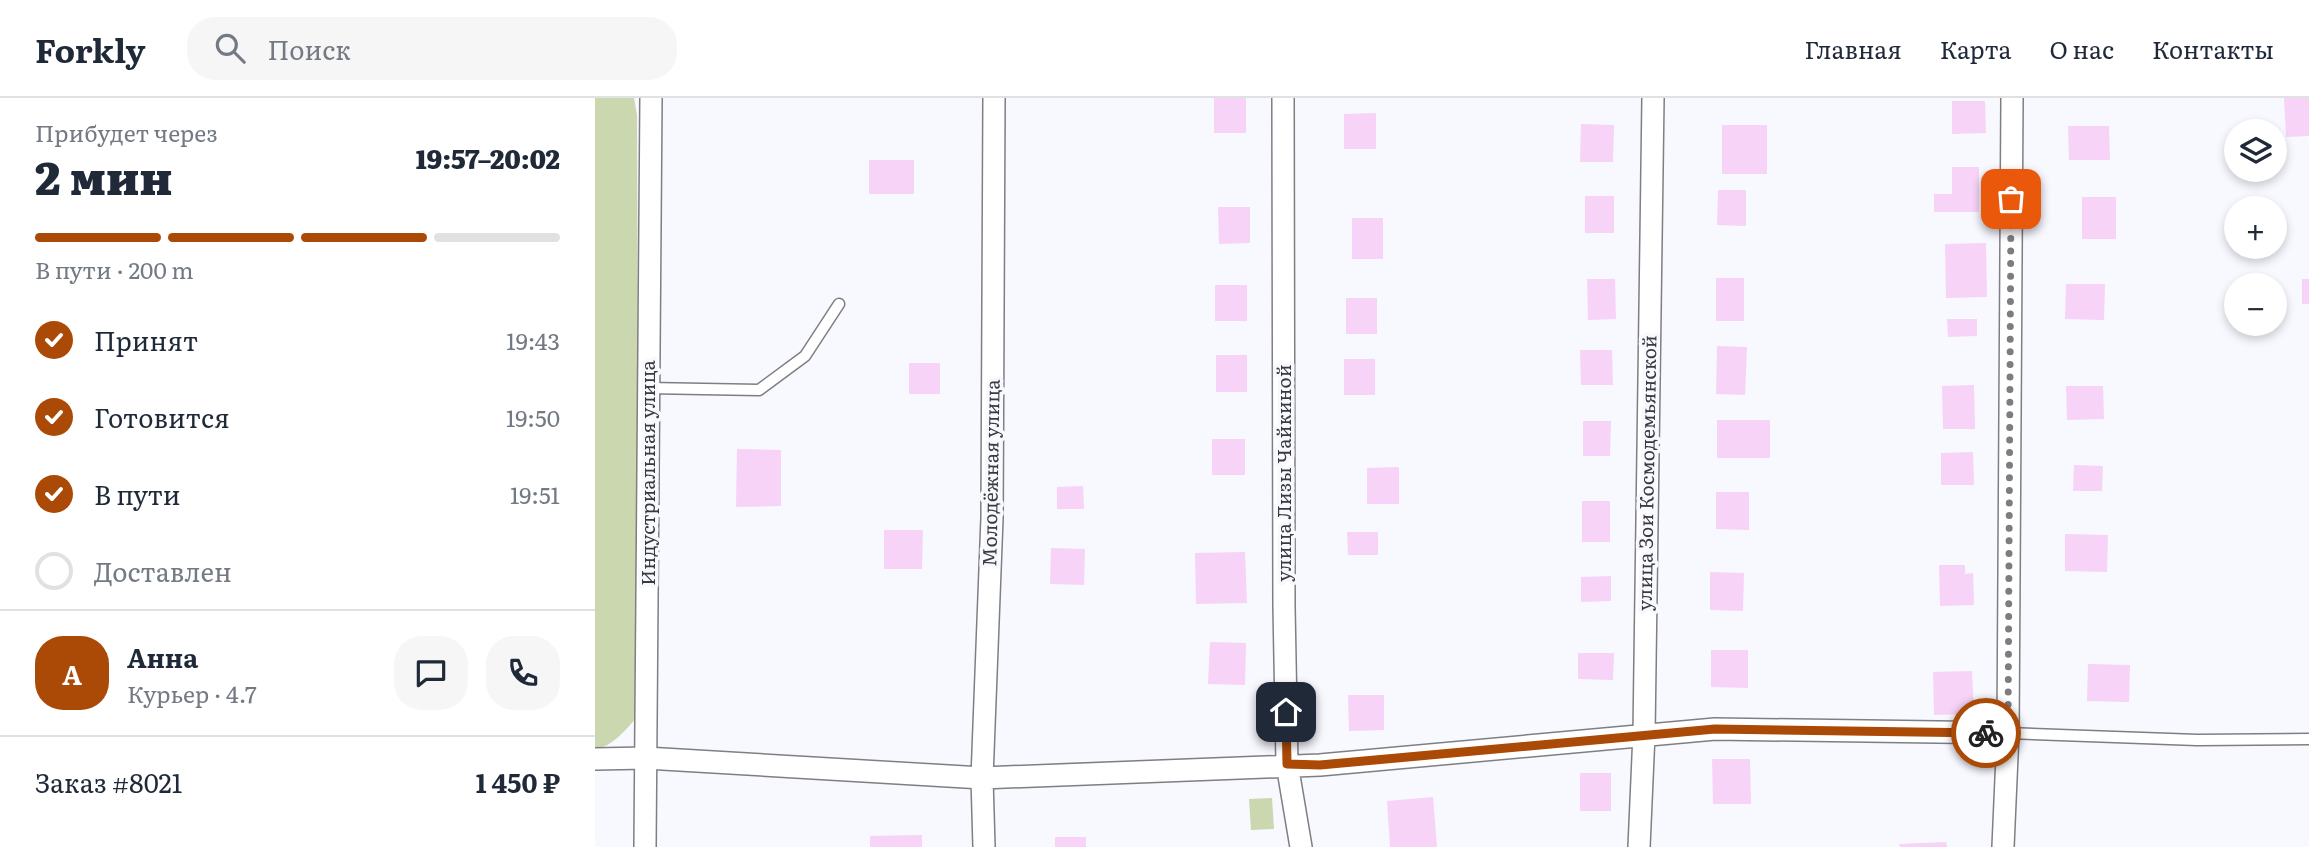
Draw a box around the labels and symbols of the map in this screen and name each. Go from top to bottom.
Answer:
pin [1981,169,2041,229]
street label: улица Зои Космодемьянской [1630,335,1662,611]
street label: Индустриальная улица [633,360,661,586]
street label: улица Лизы Чайкиной [1269,364,1297,582]
street label: Молодёжная улица [974,378,1006,567]
pin [1256,682,1316,742]
courier [1951,698,2021,768]

